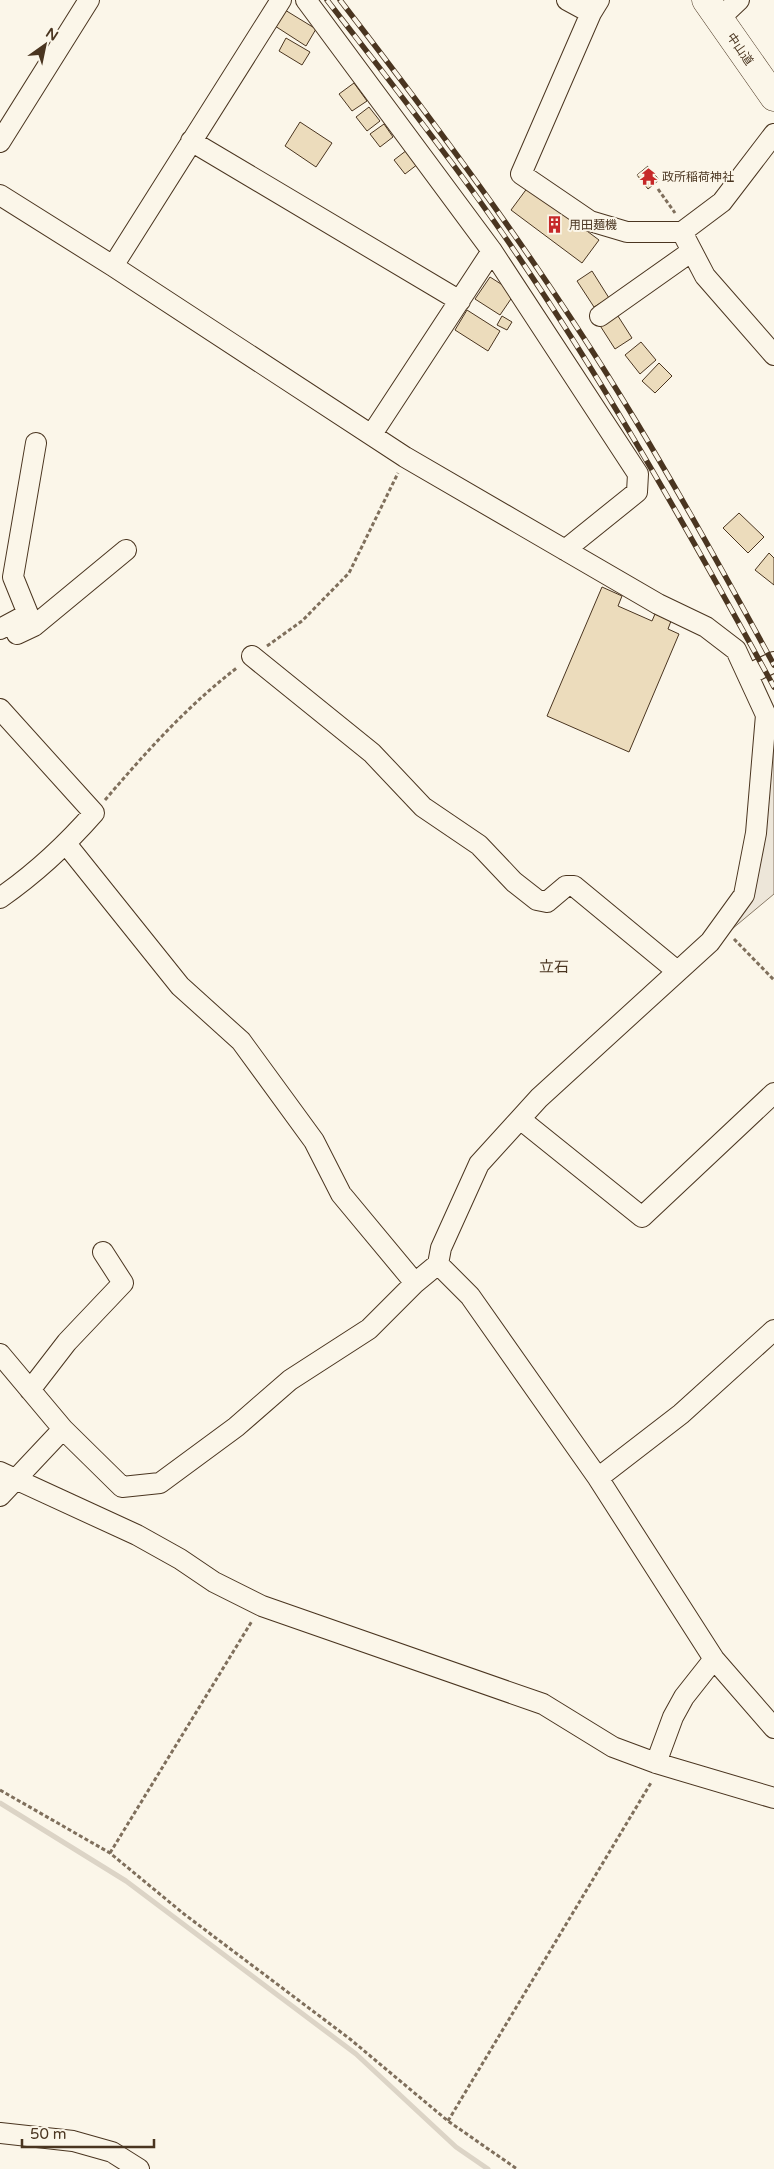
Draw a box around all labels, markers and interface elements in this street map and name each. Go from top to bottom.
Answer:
north arrow [20,20,70,70]
text: N [42,24,61,45]
street label: 中山道 [724,30,756,68]
temple icon: 政所稲荷神社 [638,167,658,187]
place label: 政所稲荷神社 [662,170,734,184]
building icon: 用田麺機 [545,215,565,235]
place label: 用田麺機 [569,218,617,232]
district label: 立石 [539,958,569,976]
scale bar [22,2116,155,2148]
text: 50 m [30,2125,67,2143]

